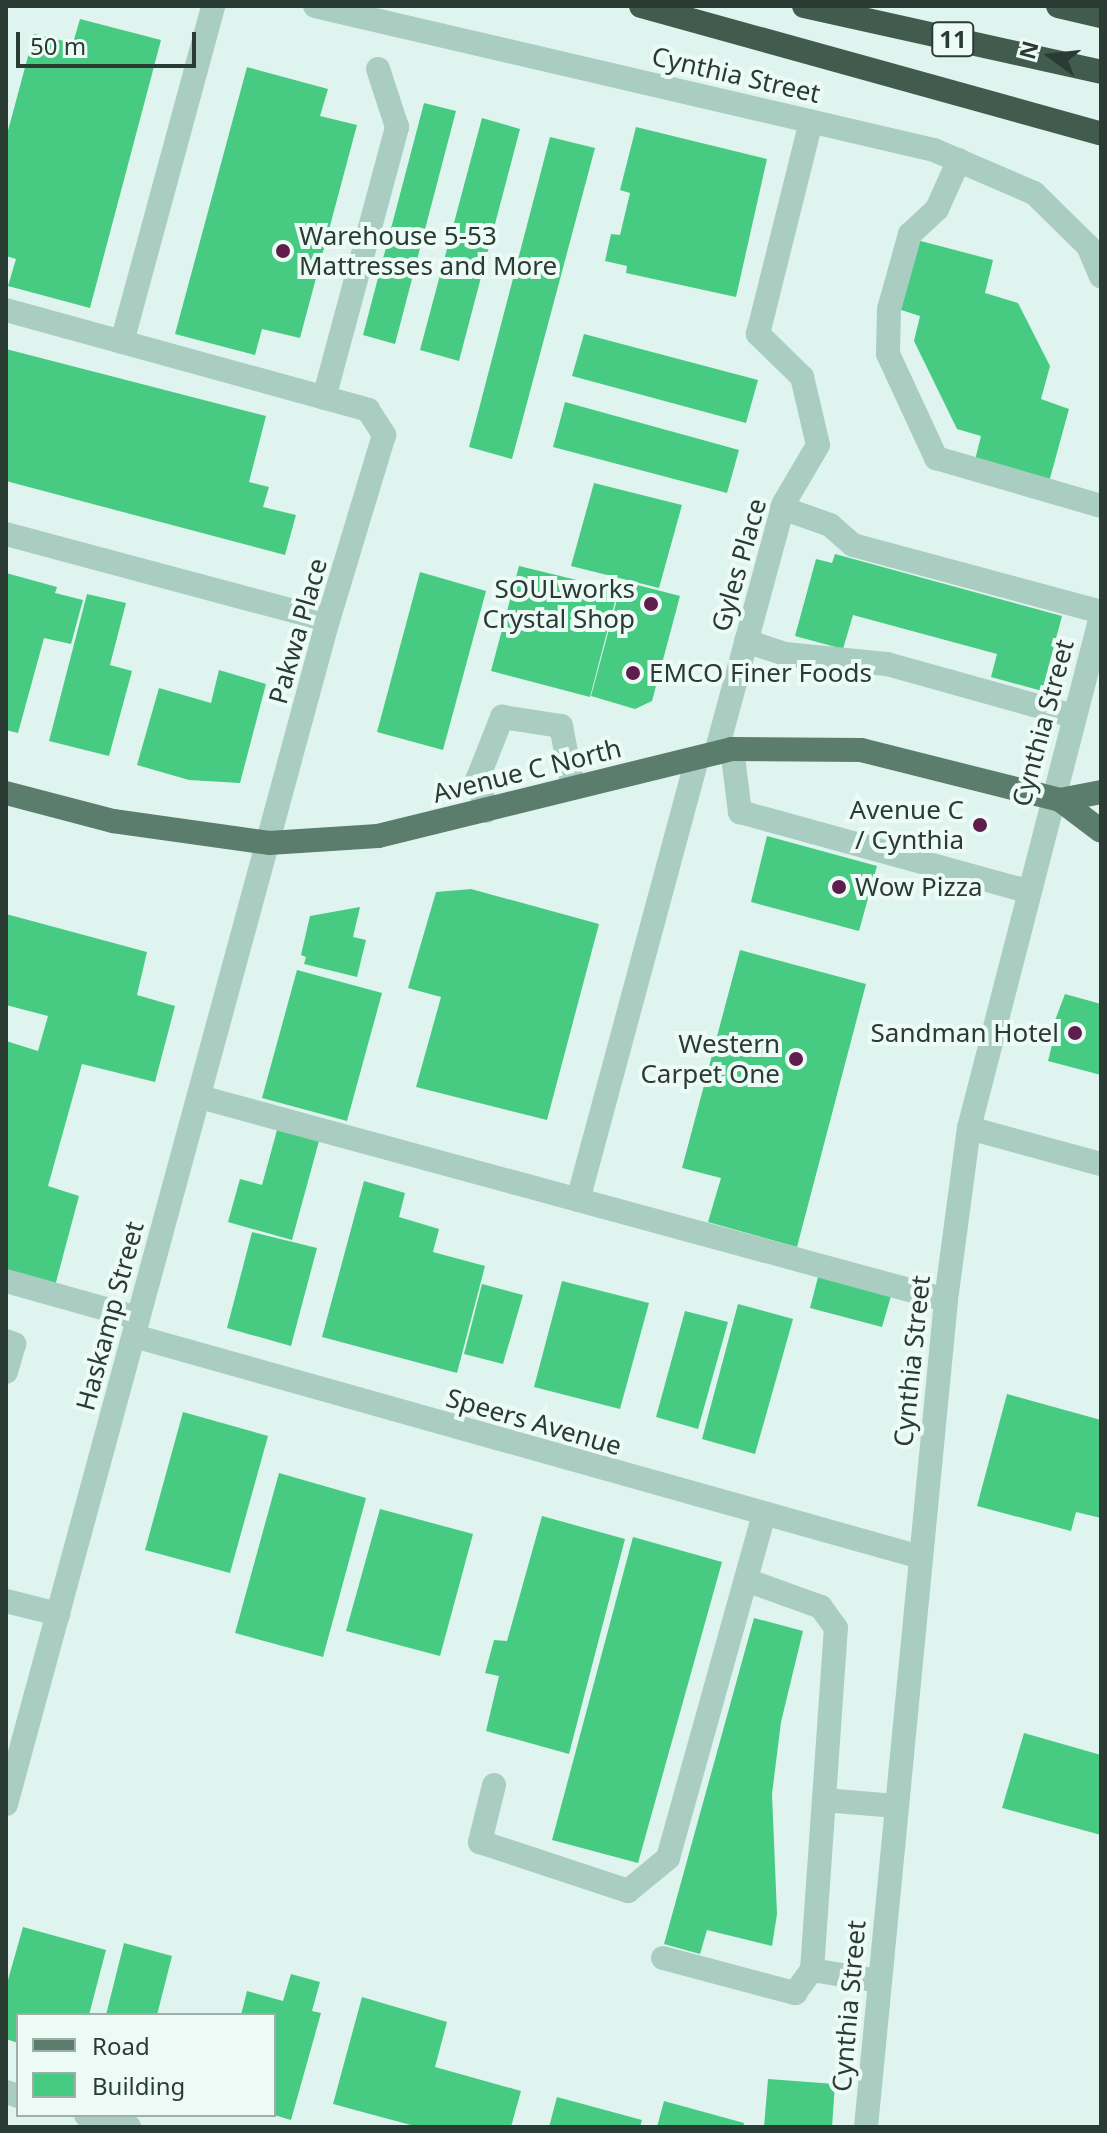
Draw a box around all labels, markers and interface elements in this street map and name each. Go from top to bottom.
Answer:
scale bar [20,16,200,66]
north arrow [1011,16,1091,96]
road number: 11 [931,19,975,59]
text: 50 m [30,29,86,62]
text: N [1011,37,1045,62]
street label: Cynthia Street [649,40,823,110]
place label: Warehouse 5-53 Mattresses and More [299,220,557,282]
marker: Warehouse 5-53 Mattresses and More [274,242,292,260]
street label: Gyles Place [705,495,773,635]
street label: Pakwa Place [262,555,334,707]
place label: SOULworks Crystal Shop [483,573,635,634]
marker: SOULworks Crystal Shop [642,595,660,613]
street label: Cynthia Street [1006,636,1080,810]
place label: EMCO Finer Foods [649,657,872,689]
marker: EMCO Finer Foods [624,664,642,682]
street label: Avenue C North [430,733,624,809]
place label: Avenue C / Cynthia [850,794,964,856]
marker: Avenue C / Cynthia [971,816,989,834]
place label: Wow Pizza [855,871,983,903]
marker: Wow Pizza [830,878,848,896]
place label: Sandman Hotel [871,1017,1059,1049]
marker: Sandman Hotel [1066,1024,1084,1042]
place label: Western Carpet One [640,1028,780,1090]
marker: Western Carpet One [787,1050,805,1068]
street label: Haskamp Street [70,1218,150,1414]
street label: Cynthia Street [888,1274,936,1448]
street label: Speers Avenue [443,1382,625,1462]
street label: Cynthia Street [826,1919,872,2093]
legend [16,2013,276,2117]
text: Road [92,2029,150,2062]
text: Building [92,2069,185,2102]

